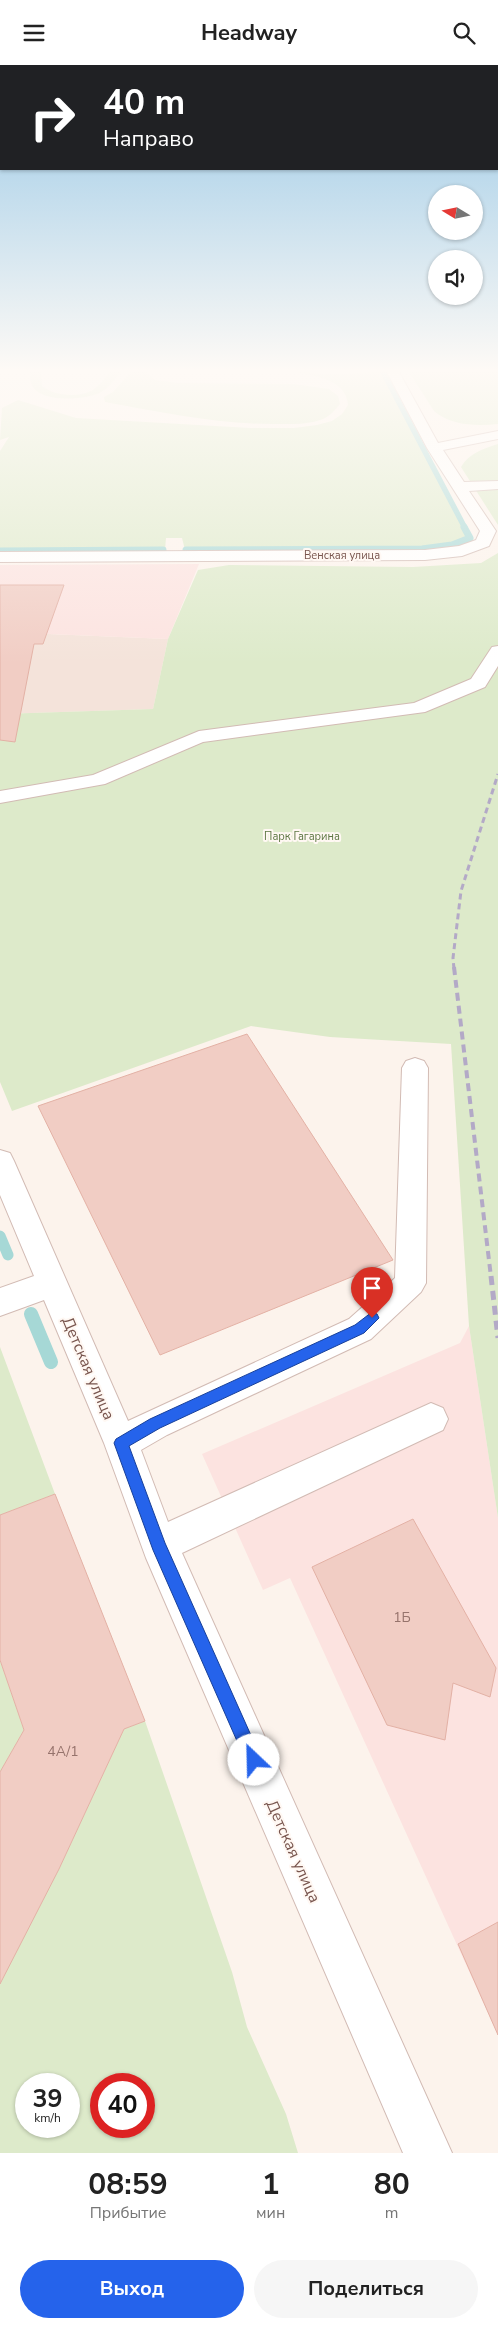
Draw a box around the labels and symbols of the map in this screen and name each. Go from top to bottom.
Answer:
north arrow [428,185,482,240]
street label: Венская улица [304,548,380,563]
park label: Парк Гагарина [264,829,340,844]
pin [351,1267,393,1318]
street label: Детская улица [56,1313,120,1423]
house number: 1Б [393,1608,411,1627]
position arrow [227,1733,279,1785]
house number: 4А/1 [47,1742,79,1761]
street label: Детская улица [261,1797,326,1906]
speed limit sign: 40 [90,2073,155,2138]

